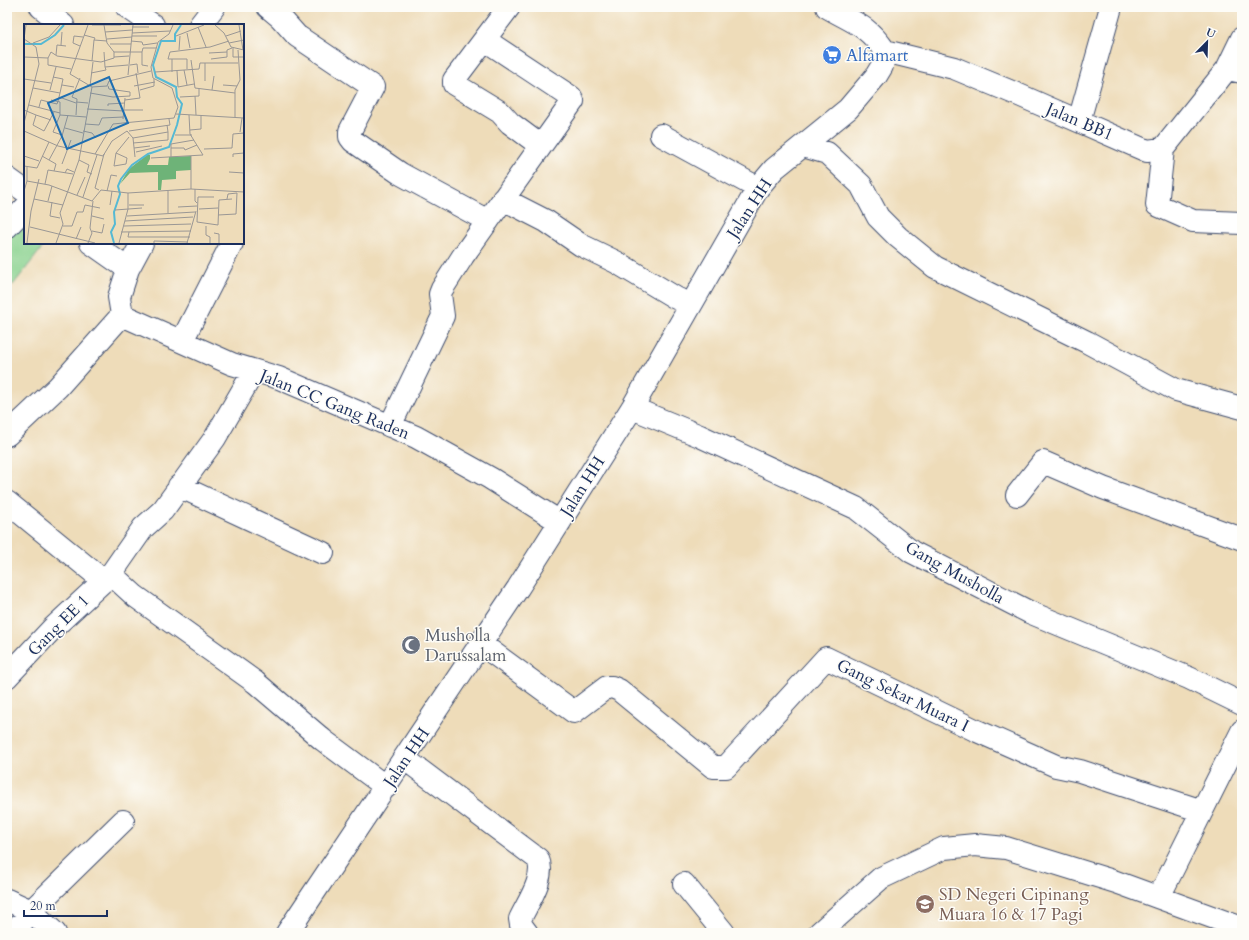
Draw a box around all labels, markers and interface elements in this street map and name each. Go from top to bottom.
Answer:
north arrow [1187,22,1227,62]
inset map [24,24,244,244]
text: U [1204,25,1218,42]
supermarket icon: Alfamart [821,44,843,66]
place label: Alfamart [846,44,909,67]
street label: Jalan BB1 [1040,96,1117,146]
street label: Jalan HH [720,174,777,245]
street label: Jalan CC Gang Raden [254,363,413,445]
street label: Jalan HH [553,452,610,523]
street label: Gang Musholla [901,536,1009,609]
street label: Gang EE 1 [22,589,94,661]
place label: Musholla Darussalam [425,624,507,667]
mosque icon: Musholla Darussalam [400,634,422,656]
street label: Gang Sekar Muara I [833,653,973,738]
street label: Jalan HH [376,723,435,794]
place label: SD Negeri Cipinang Muara 16 & 17 Pagi [939,883,1089,926]
scale bar [24,892,107,918]
school or university icon: SD Negeri Cipinang Muara 16 & 17 Pagi [914,893,936,915]
text: 20 m [30,898,57,914]

